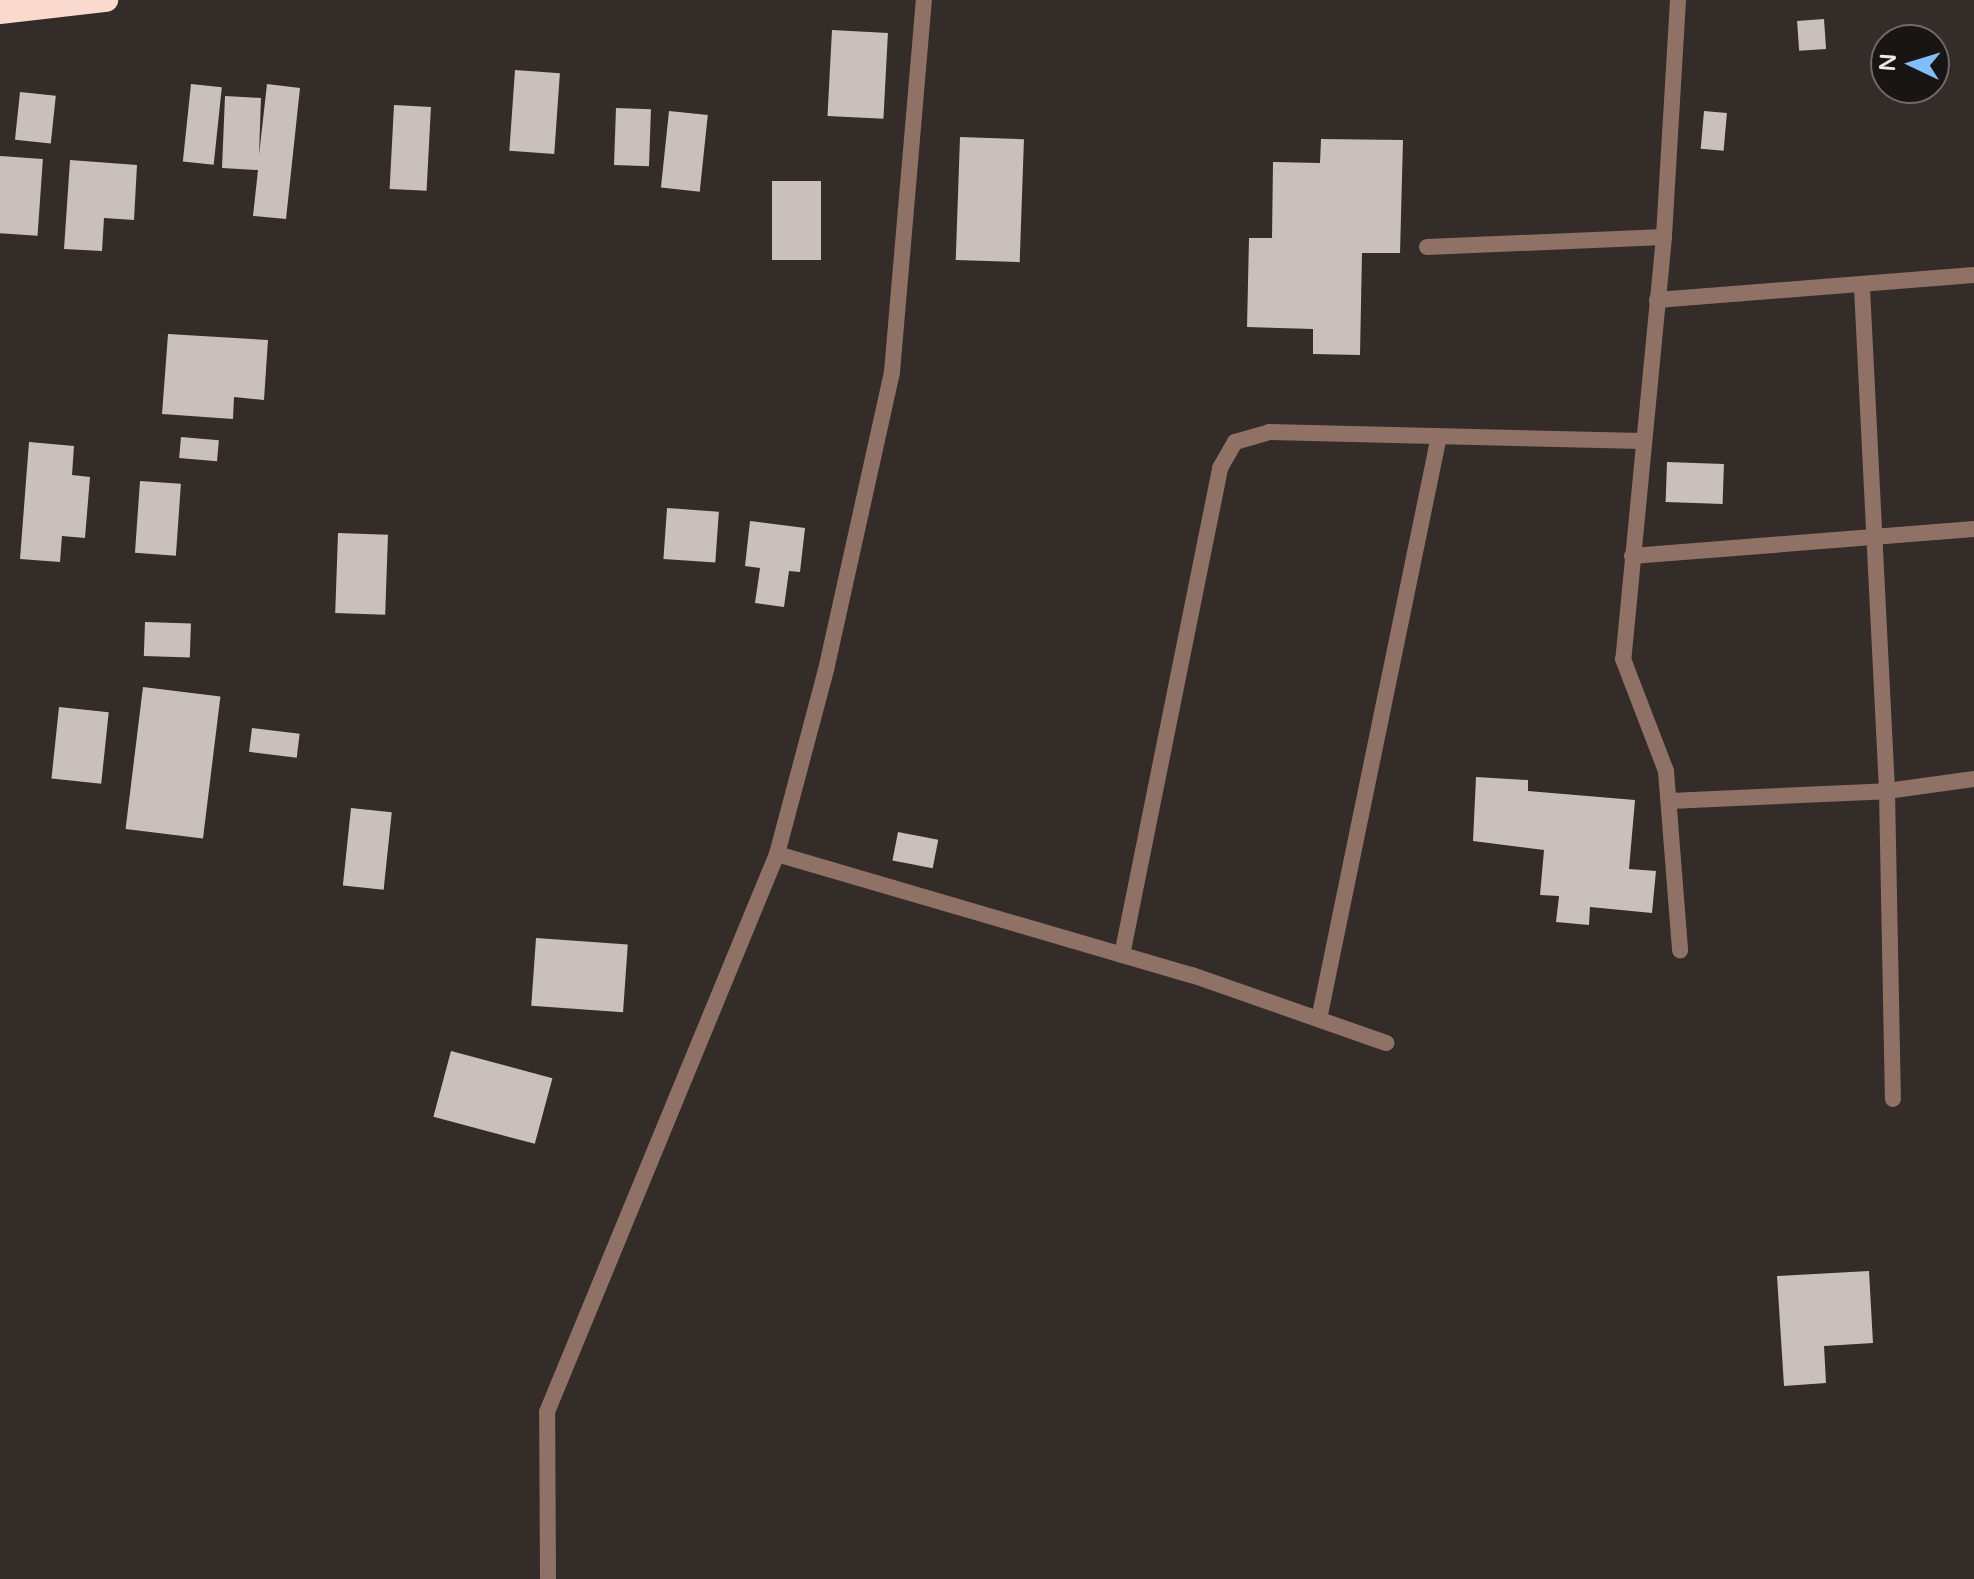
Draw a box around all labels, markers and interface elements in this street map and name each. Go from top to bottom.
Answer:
north arrow [1870,24,1950,104]
text: N [1874,53,1902,72]

